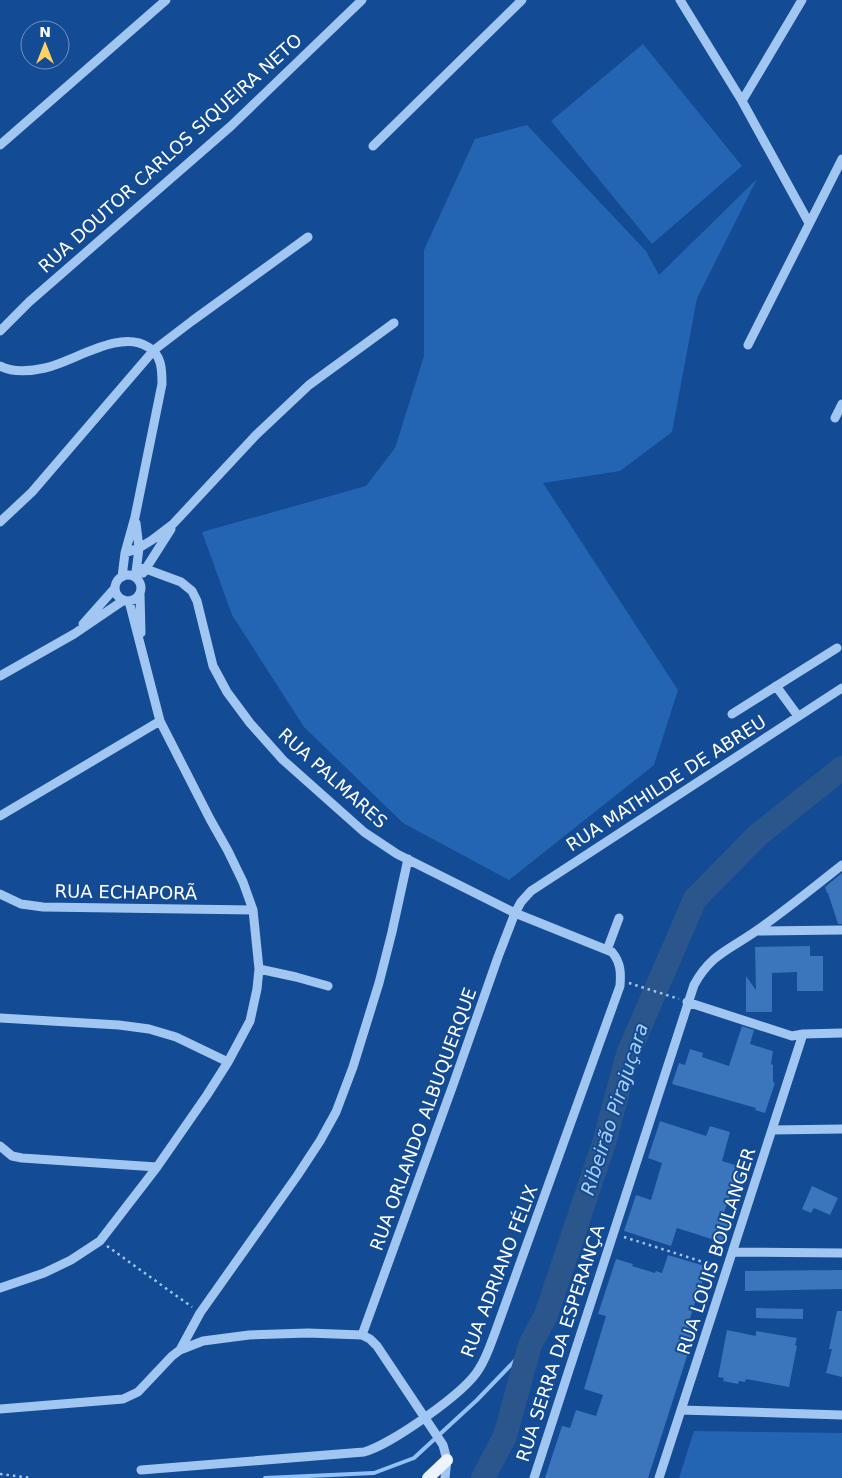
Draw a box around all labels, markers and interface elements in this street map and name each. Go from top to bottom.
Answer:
north arrow [20,20,70,70]
street label: RUA DOUTOR CARLOS SIQUEIRA NETO [34,29,306,277]
street label: RUA MATHILDE DE ABREU [562,711,770,855]
street label: RUA PALMARES [274,724,392,832]
street label: RUA ECHAPORÃ [55,880,198,904]
street label: RUA ORLANDO ALBUQUERQUE [366,985,480,1253]
water label: Ribeirão Pirajuçara [576,1020,652,1198]
street label: RUA LOUIS BOULANGER [673,1145,759,1357]
street label: RUA ADRIANO FÉLIX [456,1182,542,1360]
street label: RUA SERRA DA ESPERANÇA [512,1221,608,1464]

